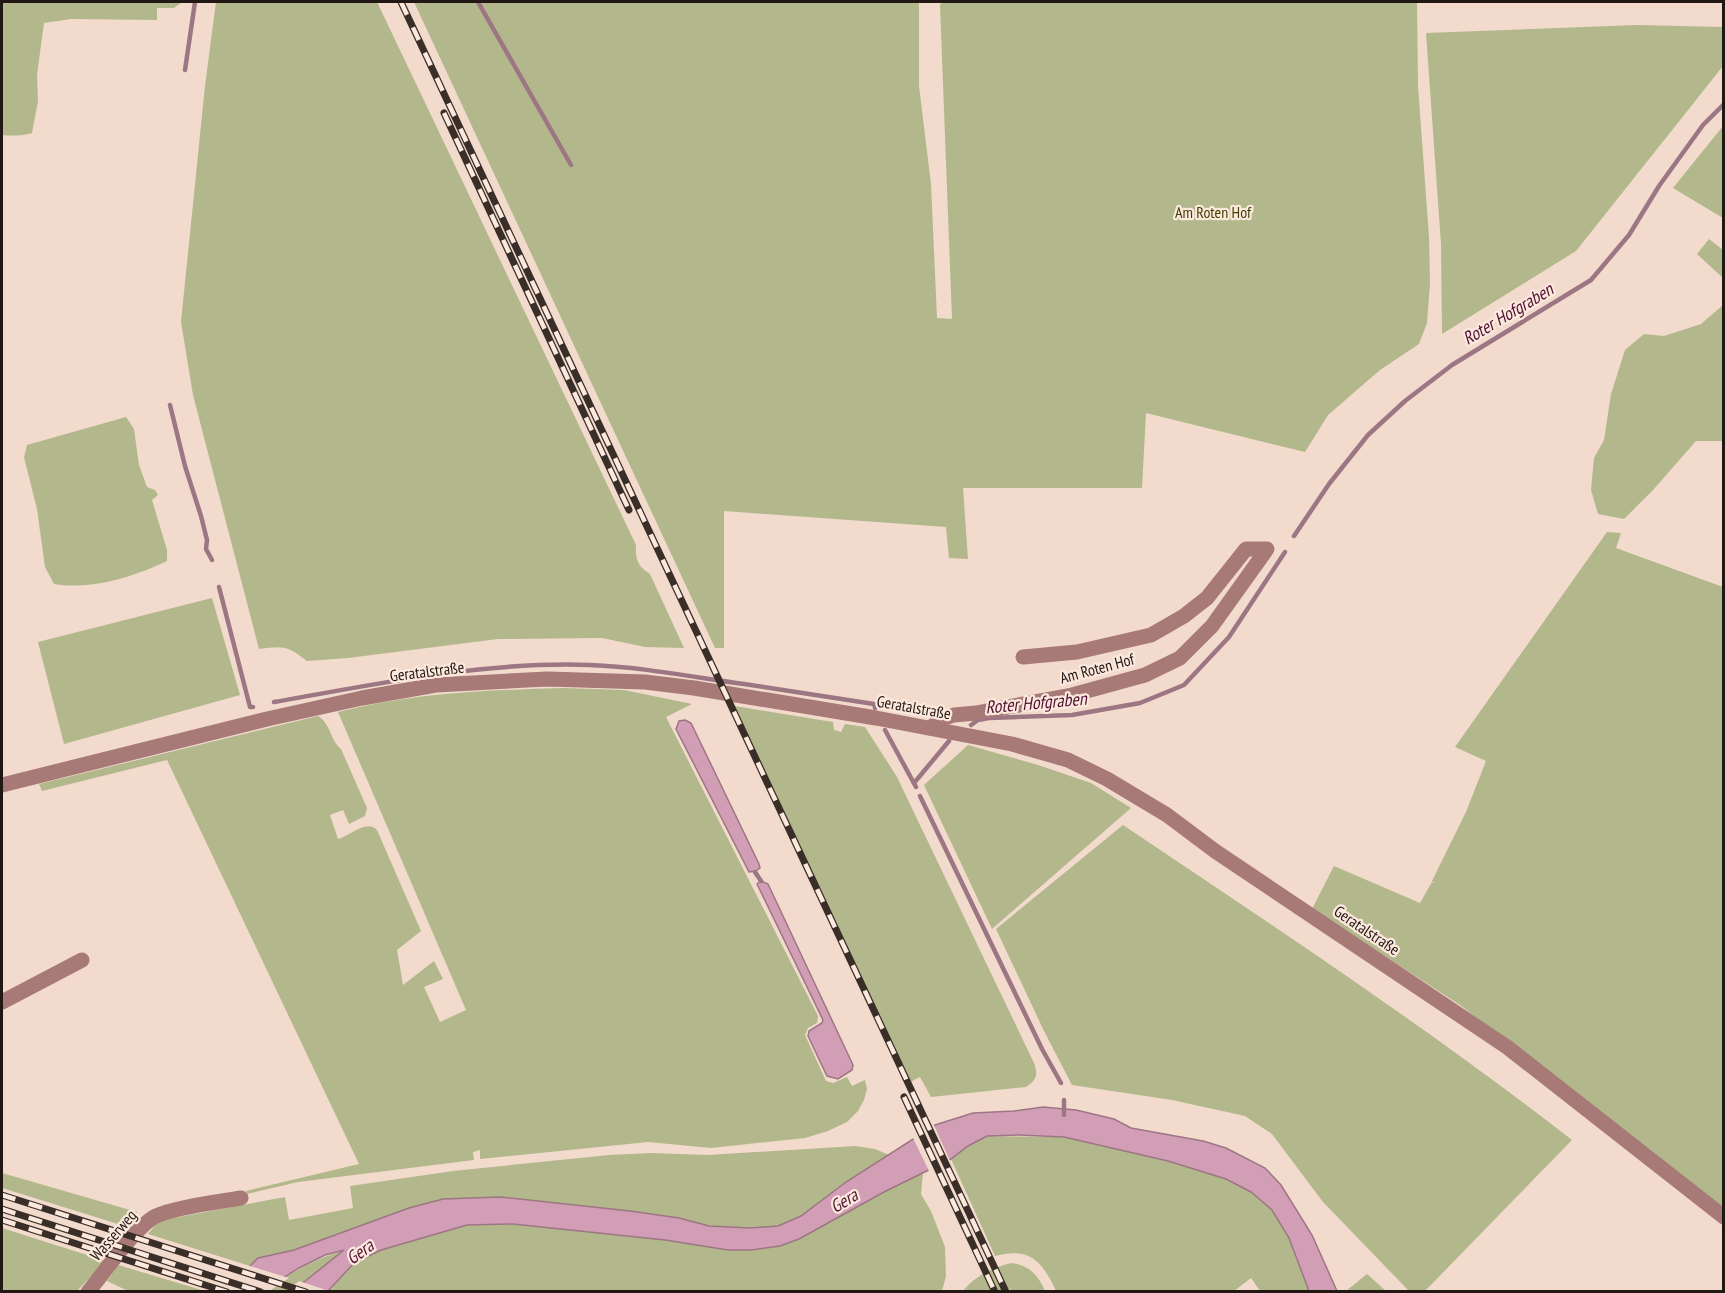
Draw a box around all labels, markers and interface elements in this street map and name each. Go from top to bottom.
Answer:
park label: Am Roten Hof [1175,202,1252,222]
water label: Roter Hofgraben [1458,277,1558,350]
street label: Am Roten Hof [1058,648,1137,688]
street label: Geratalstraße [389,657,465,685]
water label: Roter Hofgraben [984,687,1089,718]
street label: Geratalstraße [875,691,953,723]
street label: Geratalstraße [1330,901,1404,959]
water label: Gera [826,1183,863,1218]
street label: Wasserweg [85,1205,141,1265]
water label: Gera [341,1233,379,1269]

